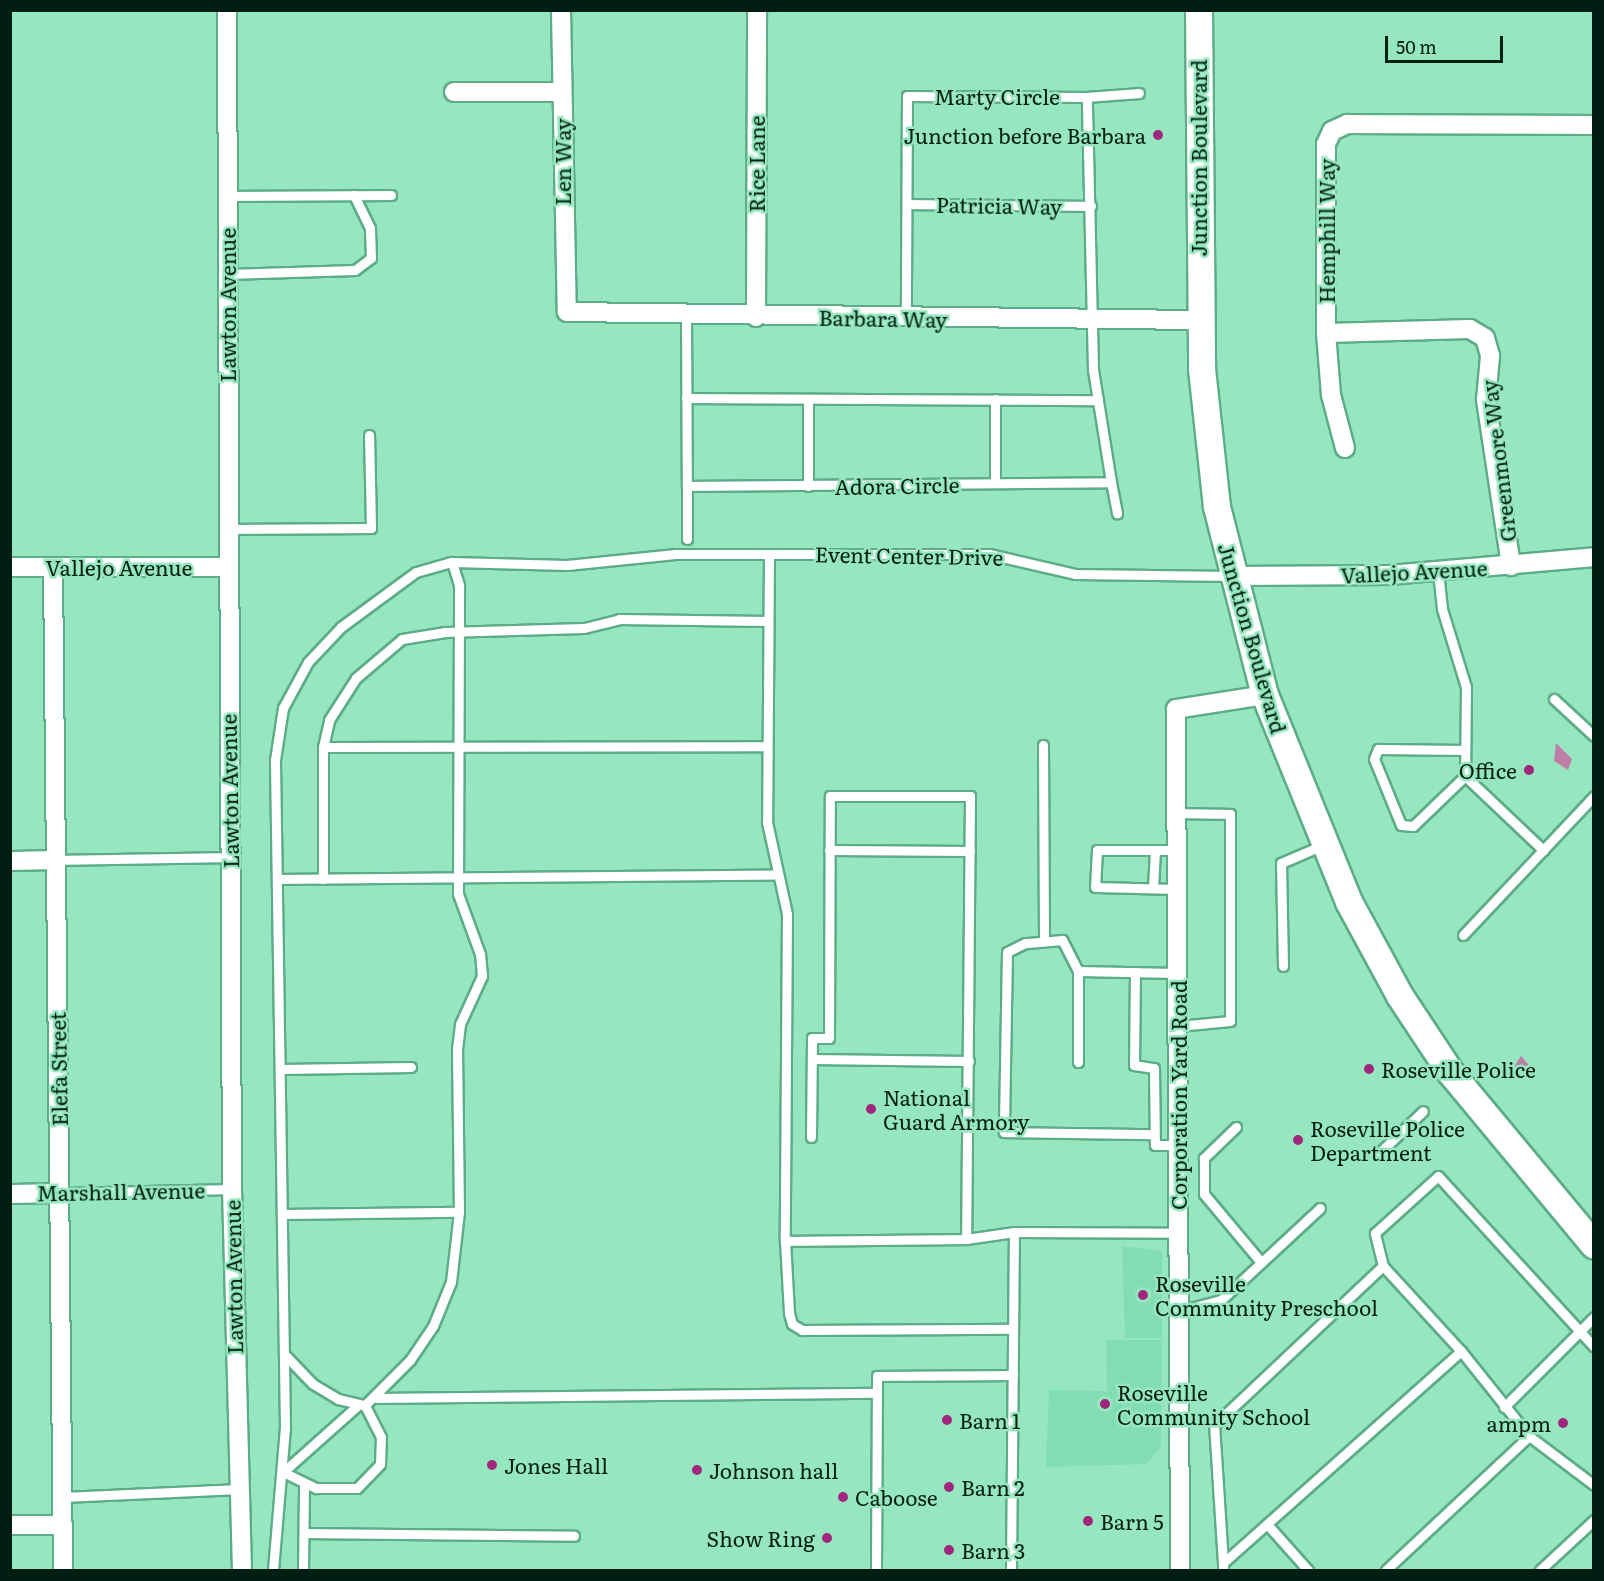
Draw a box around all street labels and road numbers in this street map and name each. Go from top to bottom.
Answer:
street label: Junction Boulevard [1185,60,1211,256]
street label: Marty Circle [934,83,1060,109]
street label: Rice Lane [743,116,769,212]
street label: Len Way [549,118,575,206]
street label: Hemphill Way [1313,159,1339,303]
street label: Patricia Way [936,191,1062,219]
street label: Lawton Avenue [214,228,240,382]
street label: Barbara Way [818,304,948,332]
street label: Greenmore Way [1476,379,1520,543]
street label: Adora Circle [834,471,960,499]
street label: Junction Boulevard [1214,540,1292,736]
street label: Event Center Drive [815,541,1003,569]
street label: Vallejo Avenue [46,554,192,580]
street label: Vallejo Avenue [1340,555,1488,587]
street label: Lawton Avenue [215,714,243,868]
street label: Corporation Yard Road [1165,980,1191,1210]
street label: Elefa Street [44,1012,72,1126]
street label: Marshall Avenue [37,1177,205,1205]
street label: Lawton Avenue [219,1200,247,1354]

